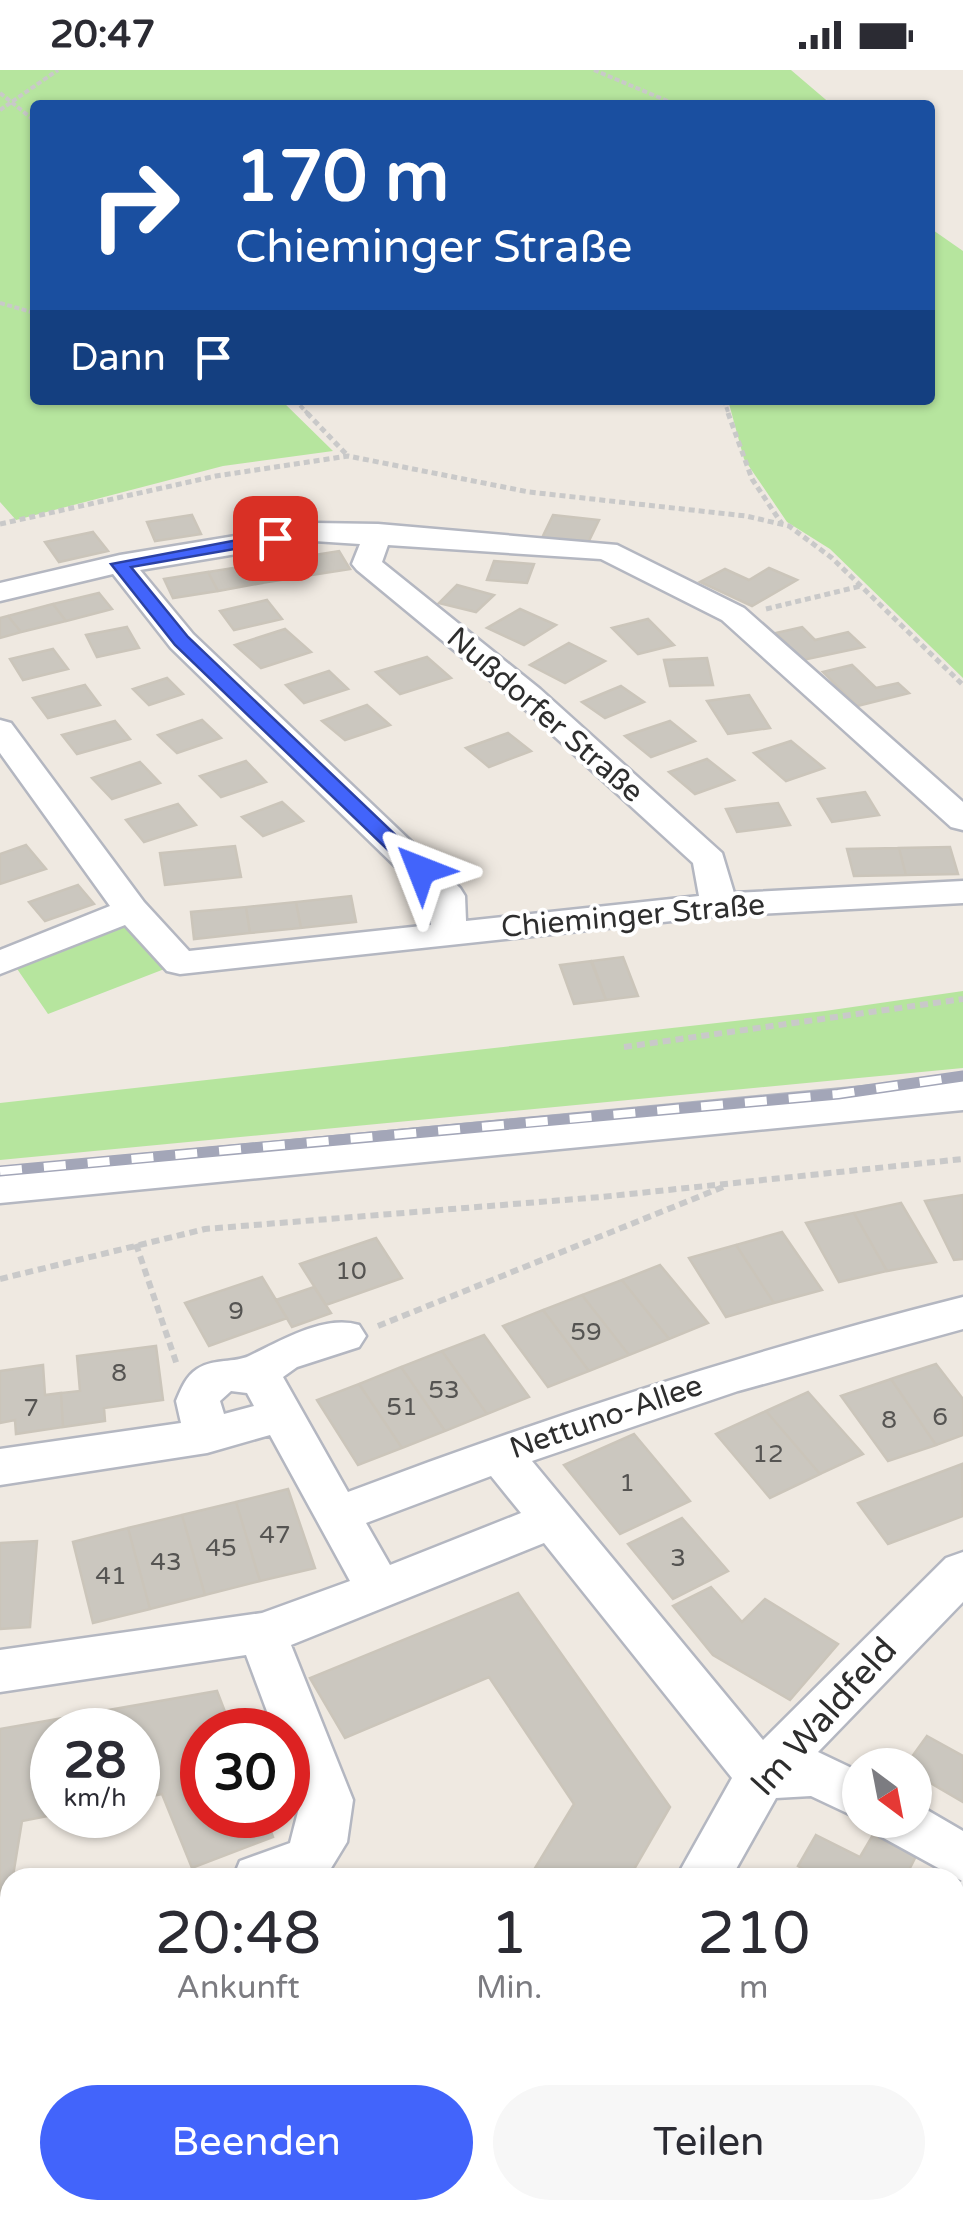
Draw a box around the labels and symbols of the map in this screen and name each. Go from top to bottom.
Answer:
pin [233,496,318,581]
street label: Nußdorfer Straße [439,619,651,811]
position arrow [369,818,473,922]
street label: Chieminger Straße [499,886,767,946]
house number: 10 [335,1256,367,1286]
house number: 9 [228,1296,244,1326]
house number: 59 [570,1317,602,1347]
house number: 8 [111,1358,127,1388]
street label: Nettuno-Allee [505,1367,707,1467]
house number: 53 [428,1375,460,1405]
house number: 51 [386,1392,418,1422]
house number: 7 [23,1393,39,1423]
house number: 6 [932,1402,948,1432]
house number: 8 [881,1405,897,1435]
house number: 12 [752,1439,784,1469]
house number: 1 [619,1468,635,1498]
house number: 47 [259,1520,291,1550]
house number: 45 [205,1533,237,1563]
house number: 3 [670,1543,686,1573]
house number: 43 [150,1547,182,1577]
house number: 41 [95,1561,127,1591]
street label: Im Waldfeld [742,1629,906,1805]
speed limit sign: 30 [180,1708,310,1838]
north arrow [842,1748,932,1838]

